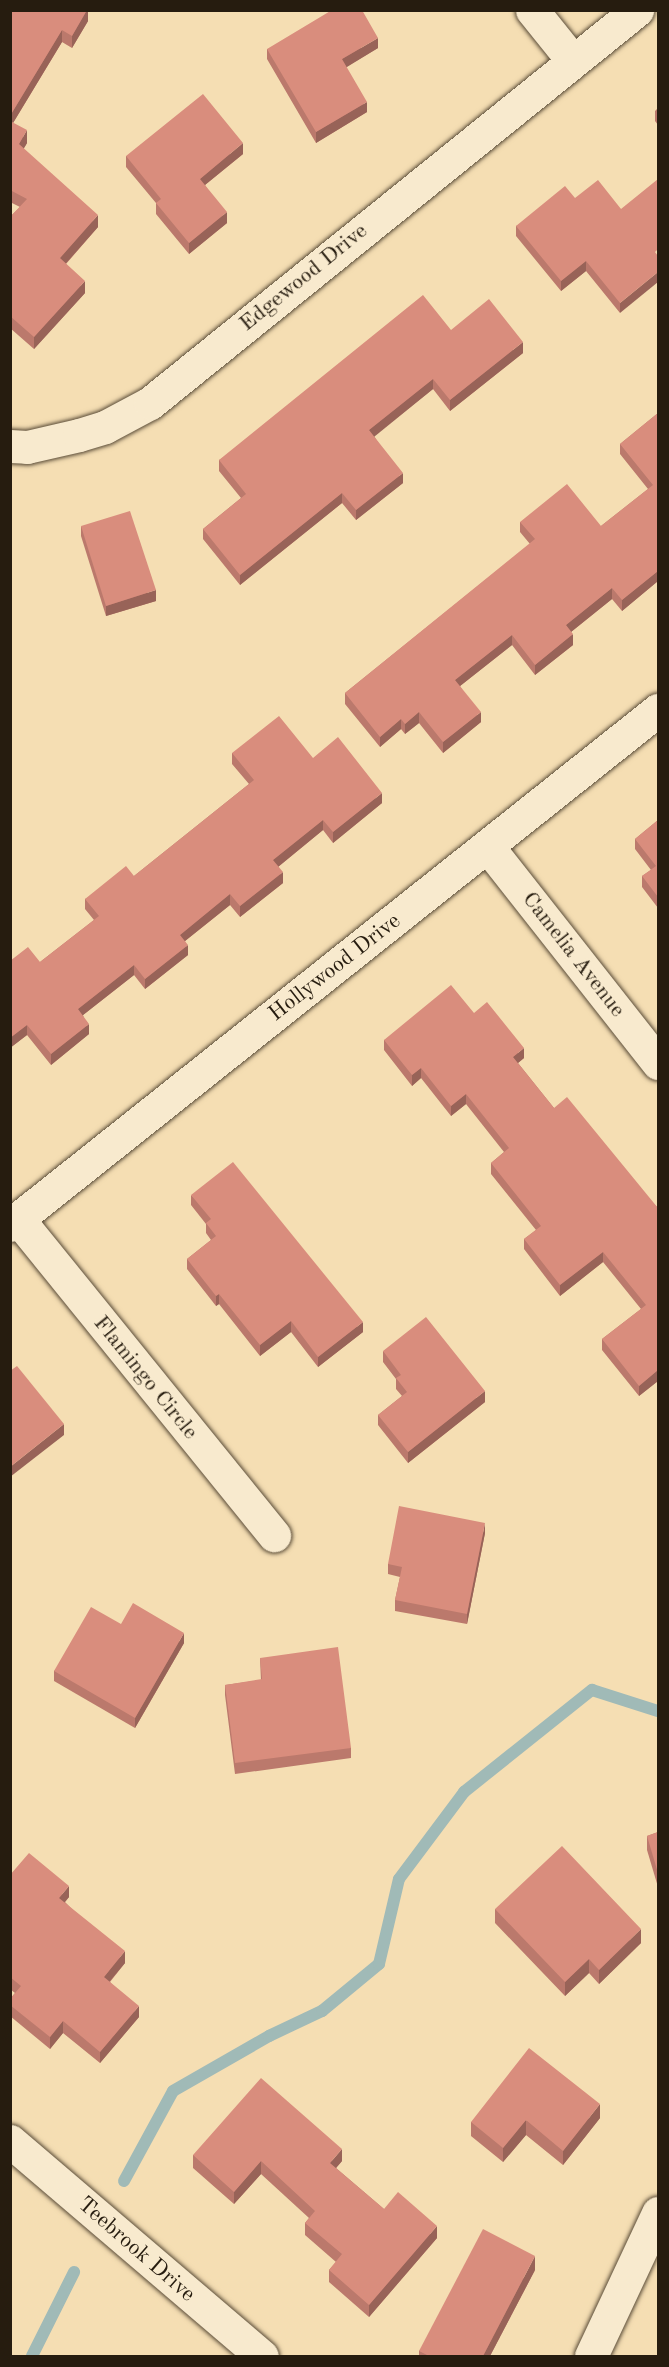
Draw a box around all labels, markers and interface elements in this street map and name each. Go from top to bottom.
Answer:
street label: Edgewood Drive [235,218,373,338]
street label: Camelia Avenue [516,887,630,1023]
street label: Hollywood Drive [264,908,406,1028]
street label: Flamingo Circle [87,1311,203,1445]
street label: Teebrook Drive [72,2192,200,2308]

